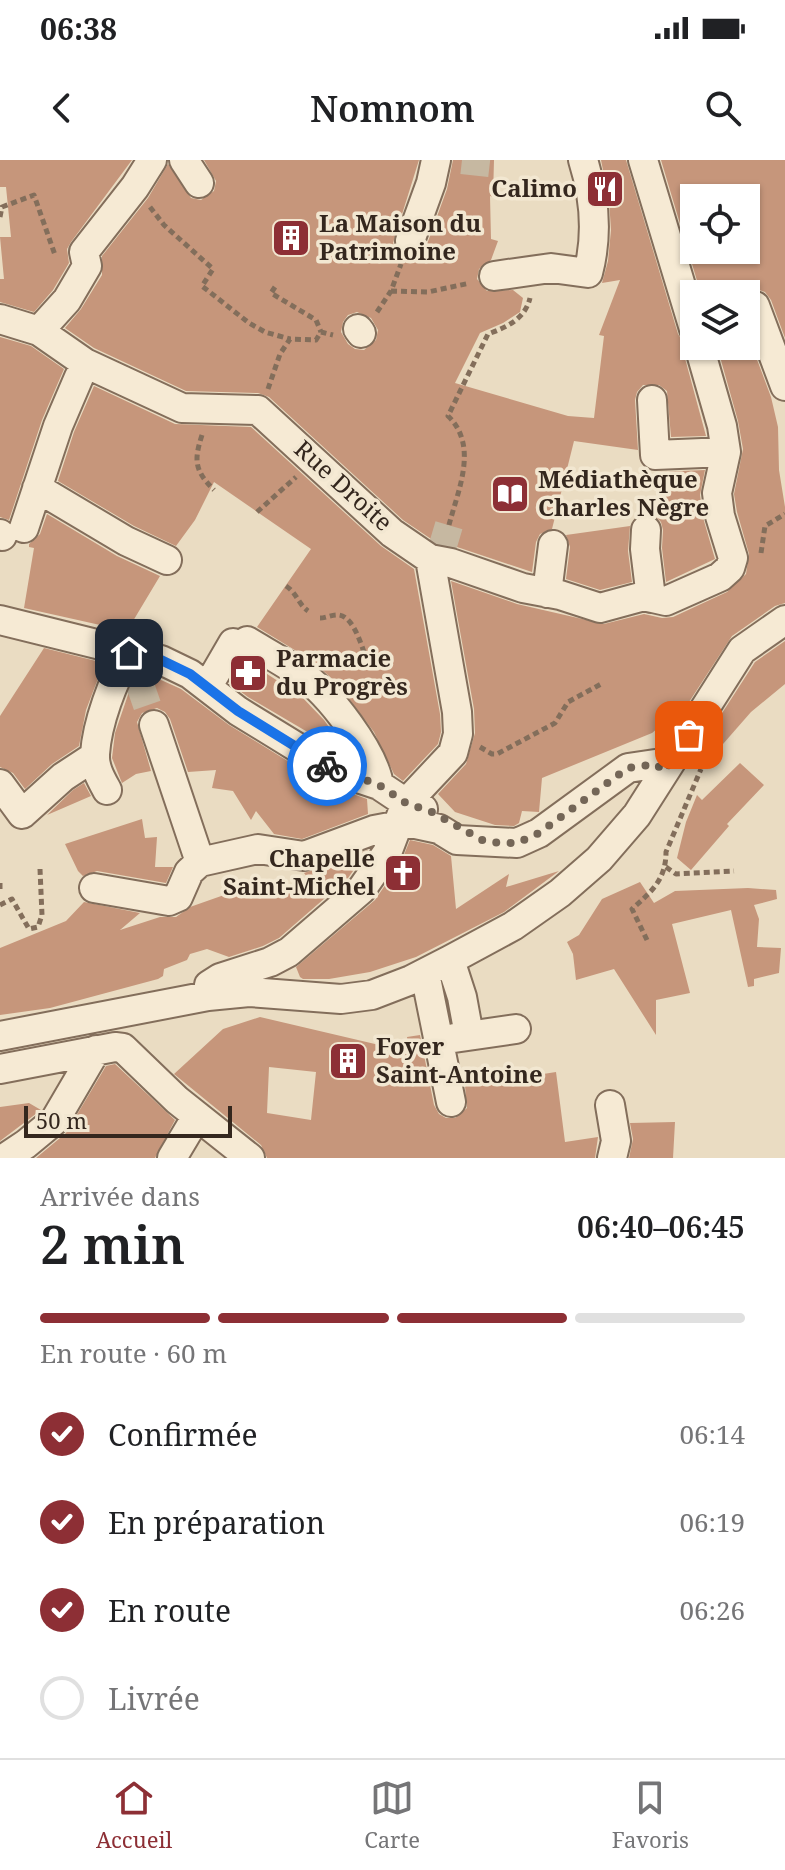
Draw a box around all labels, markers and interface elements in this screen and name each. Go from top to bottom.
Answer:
text: 06:38 [40,8,117,49]
text: Nomnom [310,84,475,133]
icon: back [40,86,84,130]
icon: search [701,86,745,130]
restaurant icon: Calimo [584,168,626,210]
place label: Calimo [491,171,577,204]
map controls [680,184,760,360]
button: locate [680,184,760,264]
place label: La Maison du Patrimoine [319,206,481,267]
building icon: La Maison du Patrimoine [270,217,312,259]
button: layers [680,280,760,360]
street label: Rue Droite [288,432,400,538]
place label: Médiathèque Charles Nègre [538,462,709,523]
library icon: Médiathèque Charles Nègre [489,473,531,515]
pin [95,619,163,687]
icon: home [107,631,151,675]
place label: Parmacie du Progrès [276,641,408,702]
pharmacy icon: Parmacie du Progrès [227,652,269,694]
pin [655,701,723,769]
icon: bag [667,713,711,757]
courier [287,726,367,806]
icon: bike [305,744,349,788]
place label: Chapelle Saint-Michel [223,841,376,902]
church icon: Chapelle Saint-Michel [382,852,424,894]
place label: Foyer Saint-Antoine [376,1029,543,1090]
building icon: Foyer Saint-Antoine [327,1040,369,1082]
scale bar [24,1102,232,1138]
text: 50 m [36,1105,87,1135]
text: Arrivée dans [40,1178,200,1214]
text: 06:40–06:45 [577,1206,745,1247]
text: 2 min [40,1208,185,1279]
text: En route · 60 m [40,1335,227,1371]
icon: check [40,1412,84,1456]
text: Confirmée [108,1414,258,1455]
text: 06:14 [679,1416,745,1452]
icon: check [40,1500,84,1544]
text: En préparation [108,1502,325,1543]
text: 06:19 [679,1504,745,1540]
icon: check [40,1588,84,1632]
text: En route [108,1590,231,1631]
text: 06:26 [679,1592,745,1628]
text: Livrée [108,1678,200,1719]
tab: Accueil [96,1776,172,1854]
tab: Carte [364,1776,420,1854]
tab: Favoris [612,1776,689,1854]

